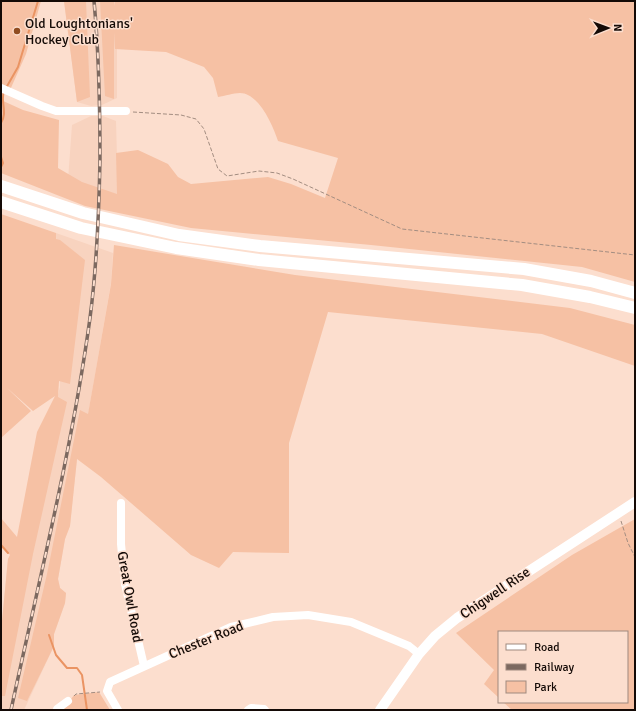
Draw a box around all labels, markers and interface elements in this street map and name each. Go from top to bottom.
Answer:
north arrow [588,8,628,48]
place label: Old Loughtonians' Hockey Club [25,15,133,48]
text: N [611,24,624,32]
marker: Old Loughtonians' Hockey Club [12,26,22,36]
street label: Great Owl Road [114,550,146,644]
street label: Chigwell Rise [457,563,533,623]
street label: Chester Road [166,617,246,663]
legend [498,631,628,703]
text: Road [534,640,560,655]
text: Railway [534,660,574,675]
text: Park [534,680,557,695]

